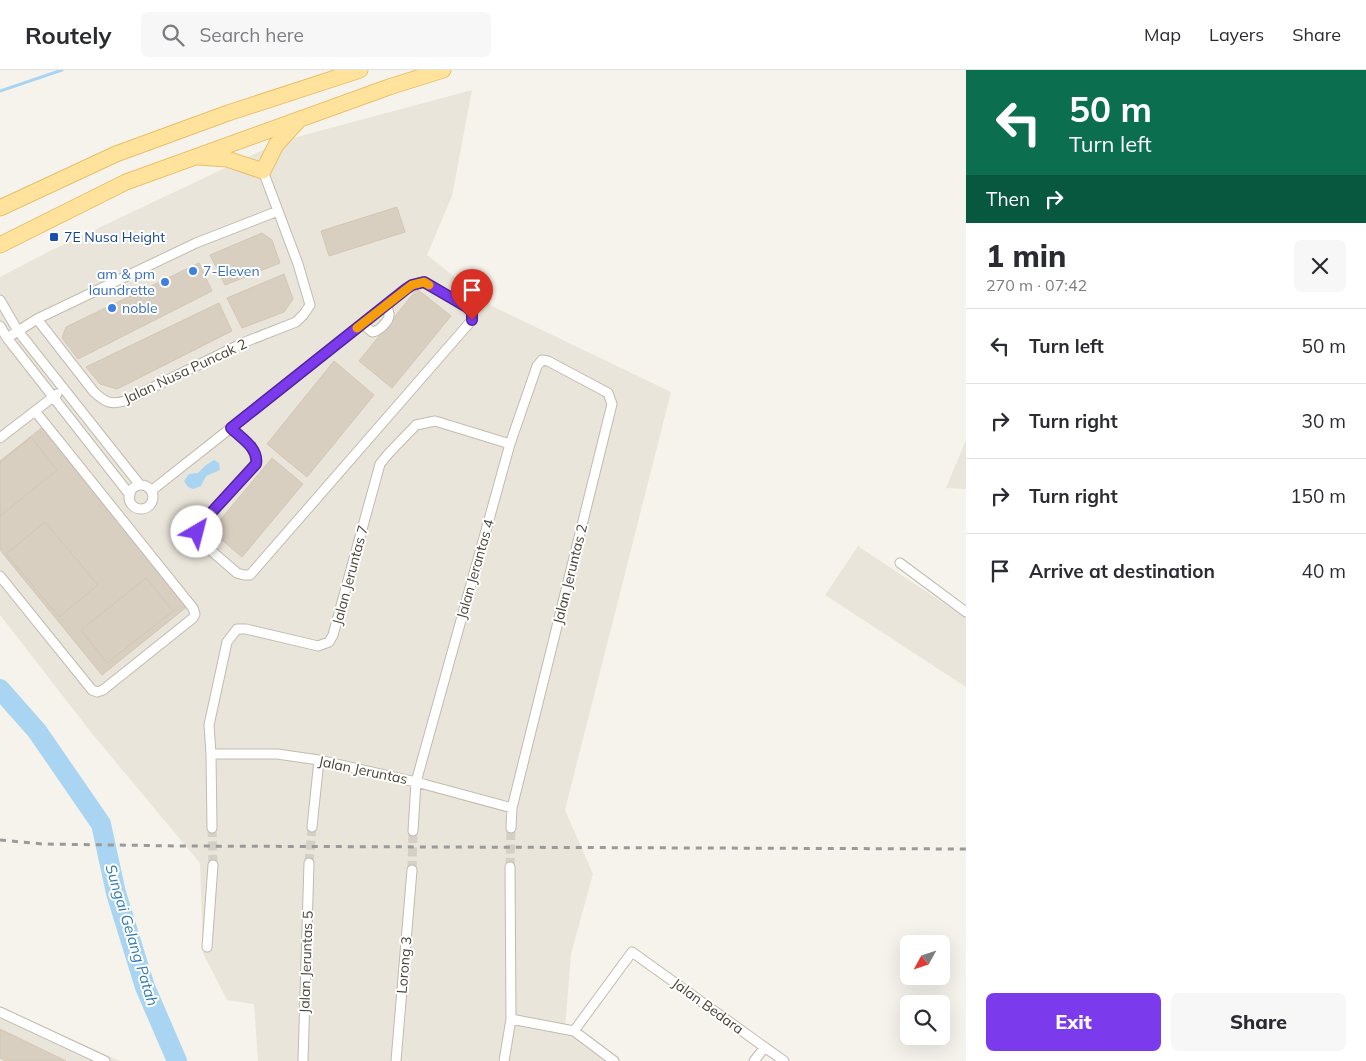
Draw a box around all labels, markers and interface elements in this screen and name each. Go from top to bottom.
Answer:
search box [141,12,491,57]
text: Routely [25,20,111,50]
icon: search [159,21,187,49]
text: Search here [199,23,304,47]
text: Map [1144,23,1181,46]
text: Layers [1209,23,1264,46]
text: Share [1292,23,1341,46]
text: 50 m [1069,87,1152,131]
icon: left [986,90,1051,155]
text: Turn left [1069,130,1152,158]
icon: right [1040,185,1068,213]
text: Then [986,187,1030,211]
place label: 7E Nusa Height [64,228,165,246]
marker: 7E Nusa Height [48,231,60,243]
text: 1 min [986,237,1066,275]
button: close [1294,240,1346,292]
place label: 7-Eleven [203,262,260,280]
place label: am & pm laundrette [89,265,155,299]
marker: 7-Eleven [187,265,199,277]
pin [451,269,493,320]
text: 270 m · 07:42 [986,275,1087,295]
marker: am & pm laundrette [159,276,171,288]
icon: arrive [458,276,486,304]
place label: noble [122,299,158,317]
marker: noble [106,302,118,314]
icon: left [986,332,1014,360]
text: Turn left [1029,334,1104,358]
text: 50 m [1302,334,1346,358]
street label: Jalan Nusa Puncak 2 [120,335,250,407]
icon: right [986,407,1014,435]
text: Turn right [1029,409,1118,433]
text: 30 m [1302,409,1346,433]
icon: right [986,482,1014,510]
text: Turn right [1029,484,1118,508]
text: 150 m [1290,484,1346,508]
position arrow [170,505,222,557]
street label: Jalan Jerantas 4 [452,517,498,621]
street label: Jalan Jeruntas 2 [549,522,591,626]
street label: Jalan Jeruntas 7 [328,523,372,627]
icon: arrive [986,557,1014,585]
text: Arrive at destination [1029,559,1215,583]
text: 40 m [1302,559,1346,583]
street label: Jalan Jeruntas [317,752,409,788]
water label: Sungai Gelang Patah [101,862,163,1008]
street label: Jalan Jeruntas 5 [295,910,317,1014]
north arrow [900,935,950,985]
map controls [900,935,950,1045]
street label: Lorong 3 [393,936,415,994]
street label: Jalan Bedara [669,974,747,1038]
button: Exit [986,993,1161,1051]
button: Share [1171,993,1346,1051]
button: search [900,995,950,1045]

